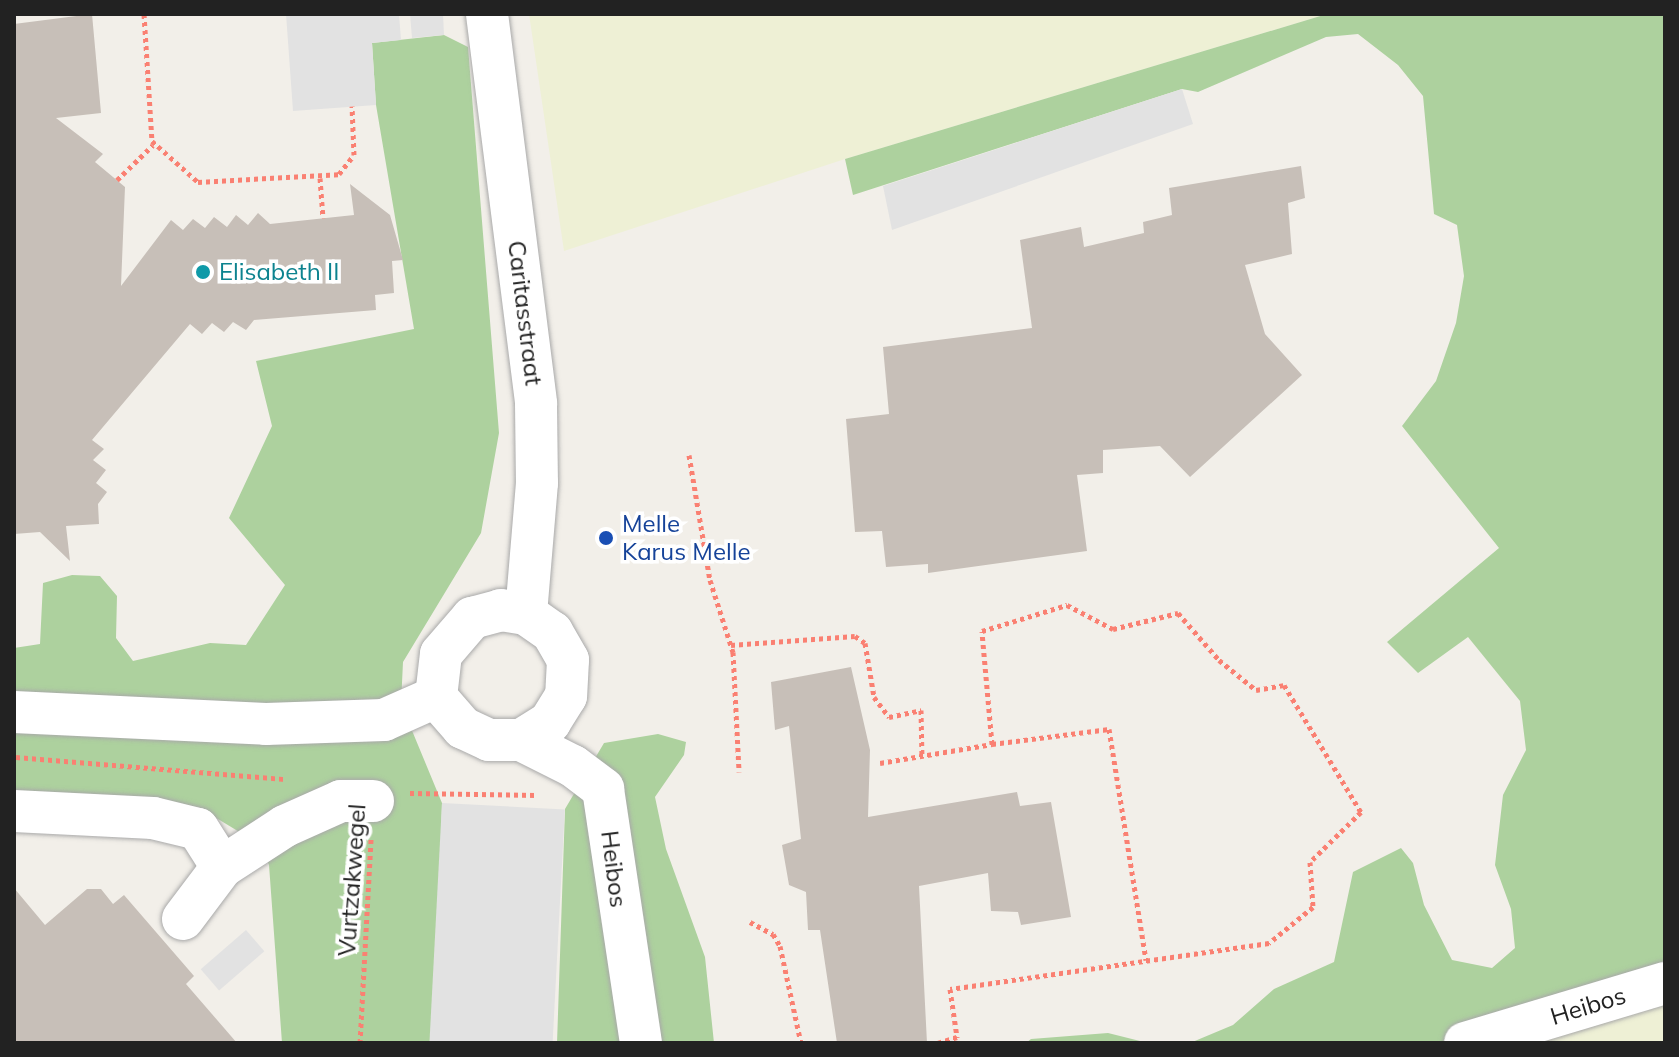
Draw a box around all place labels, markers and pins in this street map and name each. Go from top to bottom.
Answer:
place label: Elisabeth II [219,258,339,286]
marker: Elisabeth II [194,263,212,281]
place label: Melle Karus Melle [622,510,750,566]
marker: Melle Karus Melle [597,529,615,547]

